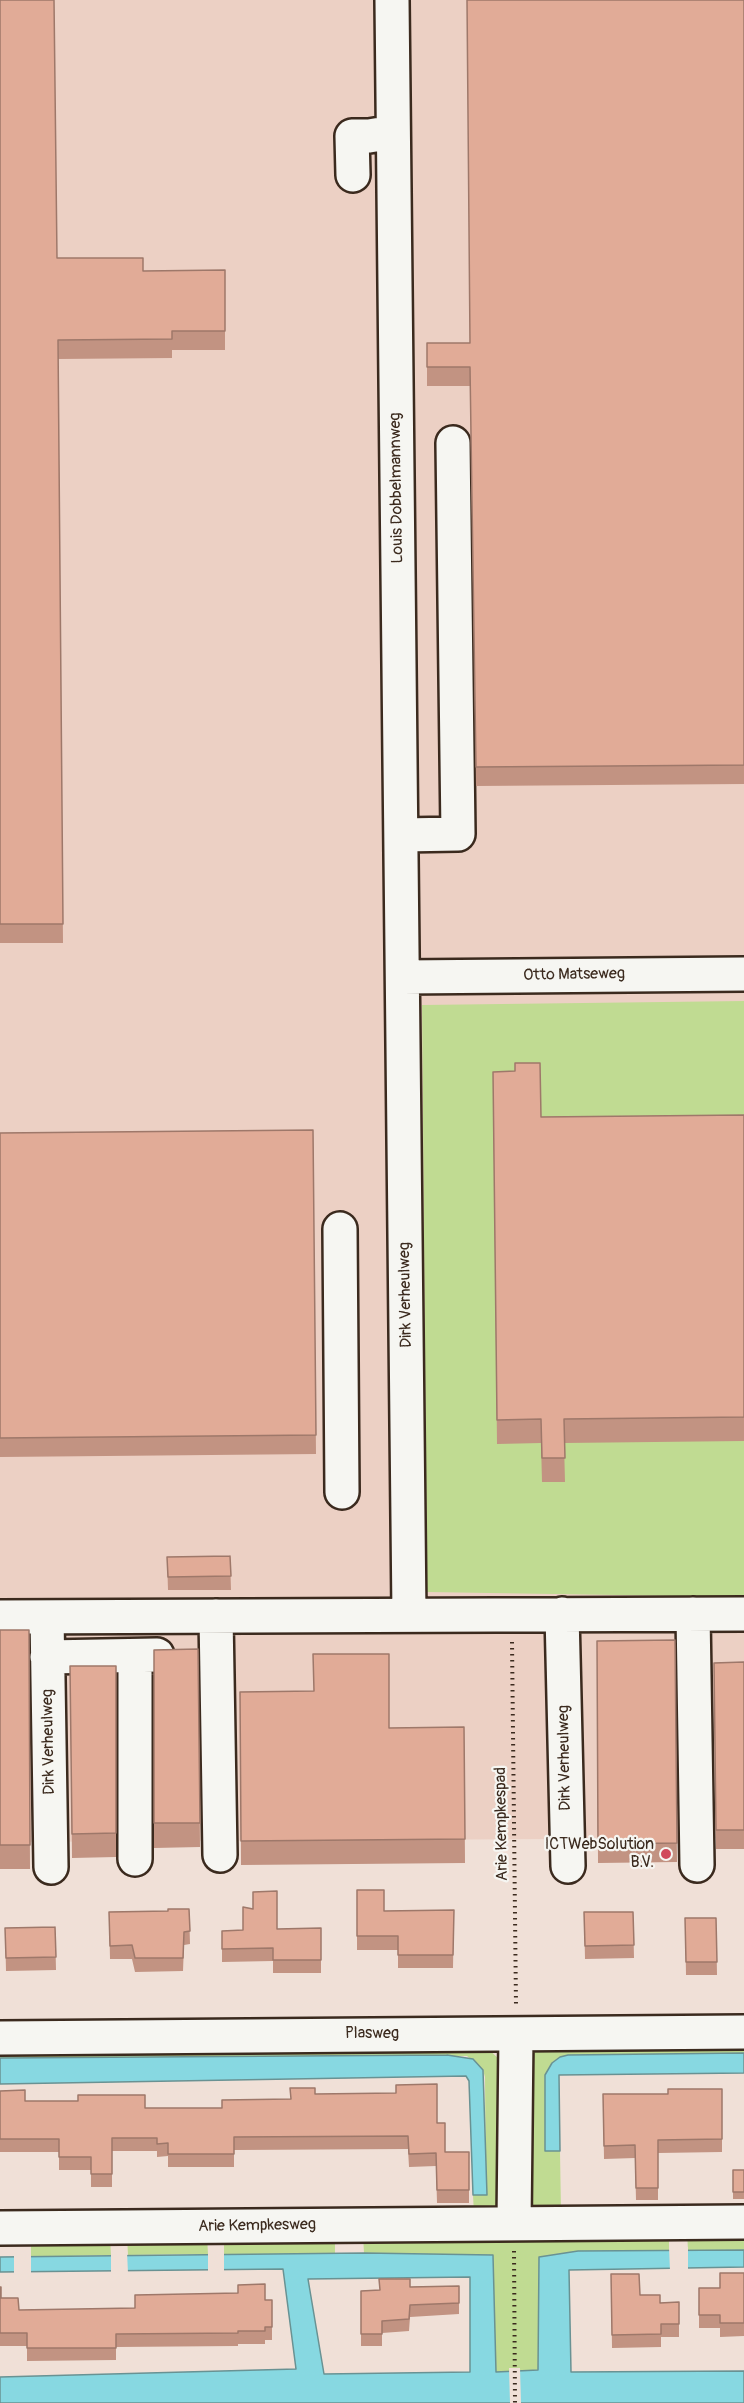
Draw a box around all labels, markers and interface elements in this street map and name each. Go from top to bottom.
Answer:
street label: Louis Dobbelmannweg [386,412,408,564]
street label: Otto Matseweg [523,965,625,985]
street label: Dirk Verheulweg [395,1242,417,1348]
street label: Dirk Verheulweg [38,1689,60,1795]
street label: Dirk Verheulweg [554,1705,576,1811]
street label: Arie Kempkespad [491,1767,513,1881]
place label: ICTWebSolution B.V. [545,1835,654,1873]
marker: ICTWebSolution B.V. [659,1847,673,1861]
street label: Plasweg [345,2024,399,2044]
street label: Arie Kempkesweg [198,2215,316,2237]

